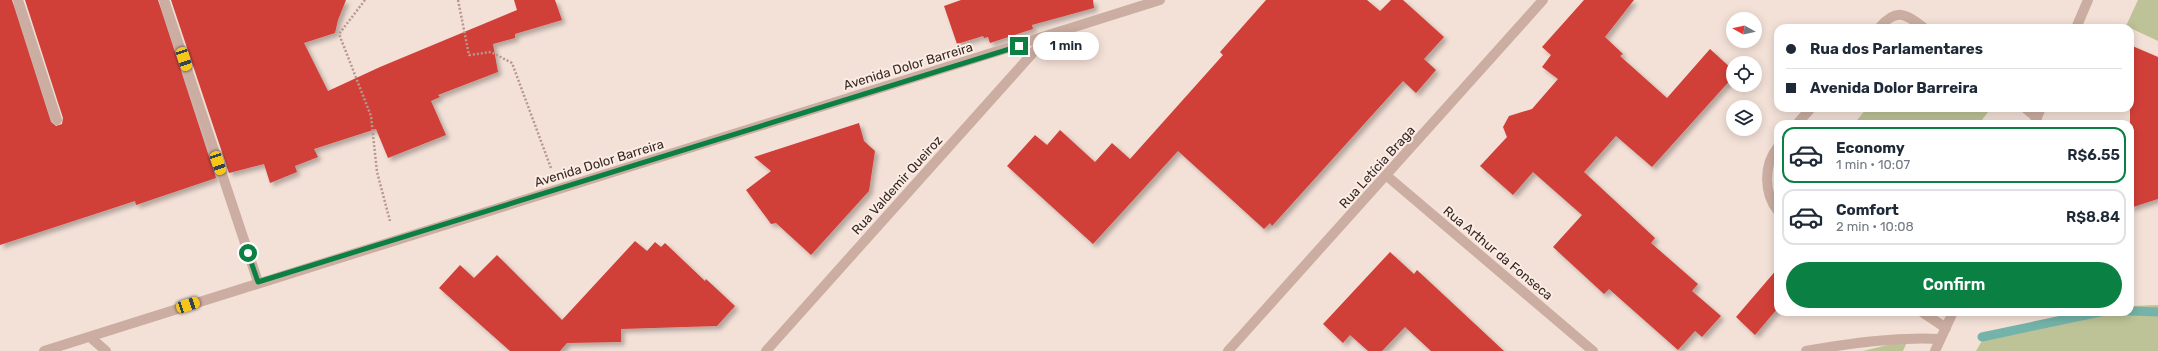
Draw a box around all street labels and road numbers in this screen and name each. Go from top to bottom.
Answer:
street label: Avenida Dolor Barreira [841,39,975,93]
street label: Rua Letícia Braga [1336,123,1419,212]
street label: Rua Valdemir Queiroz [849,132,946,238]
street label: Avenida Dolor Barreira [532,136,666,190]
street label: Rua Arthur da Fonseca [1440,203,1556,303]

